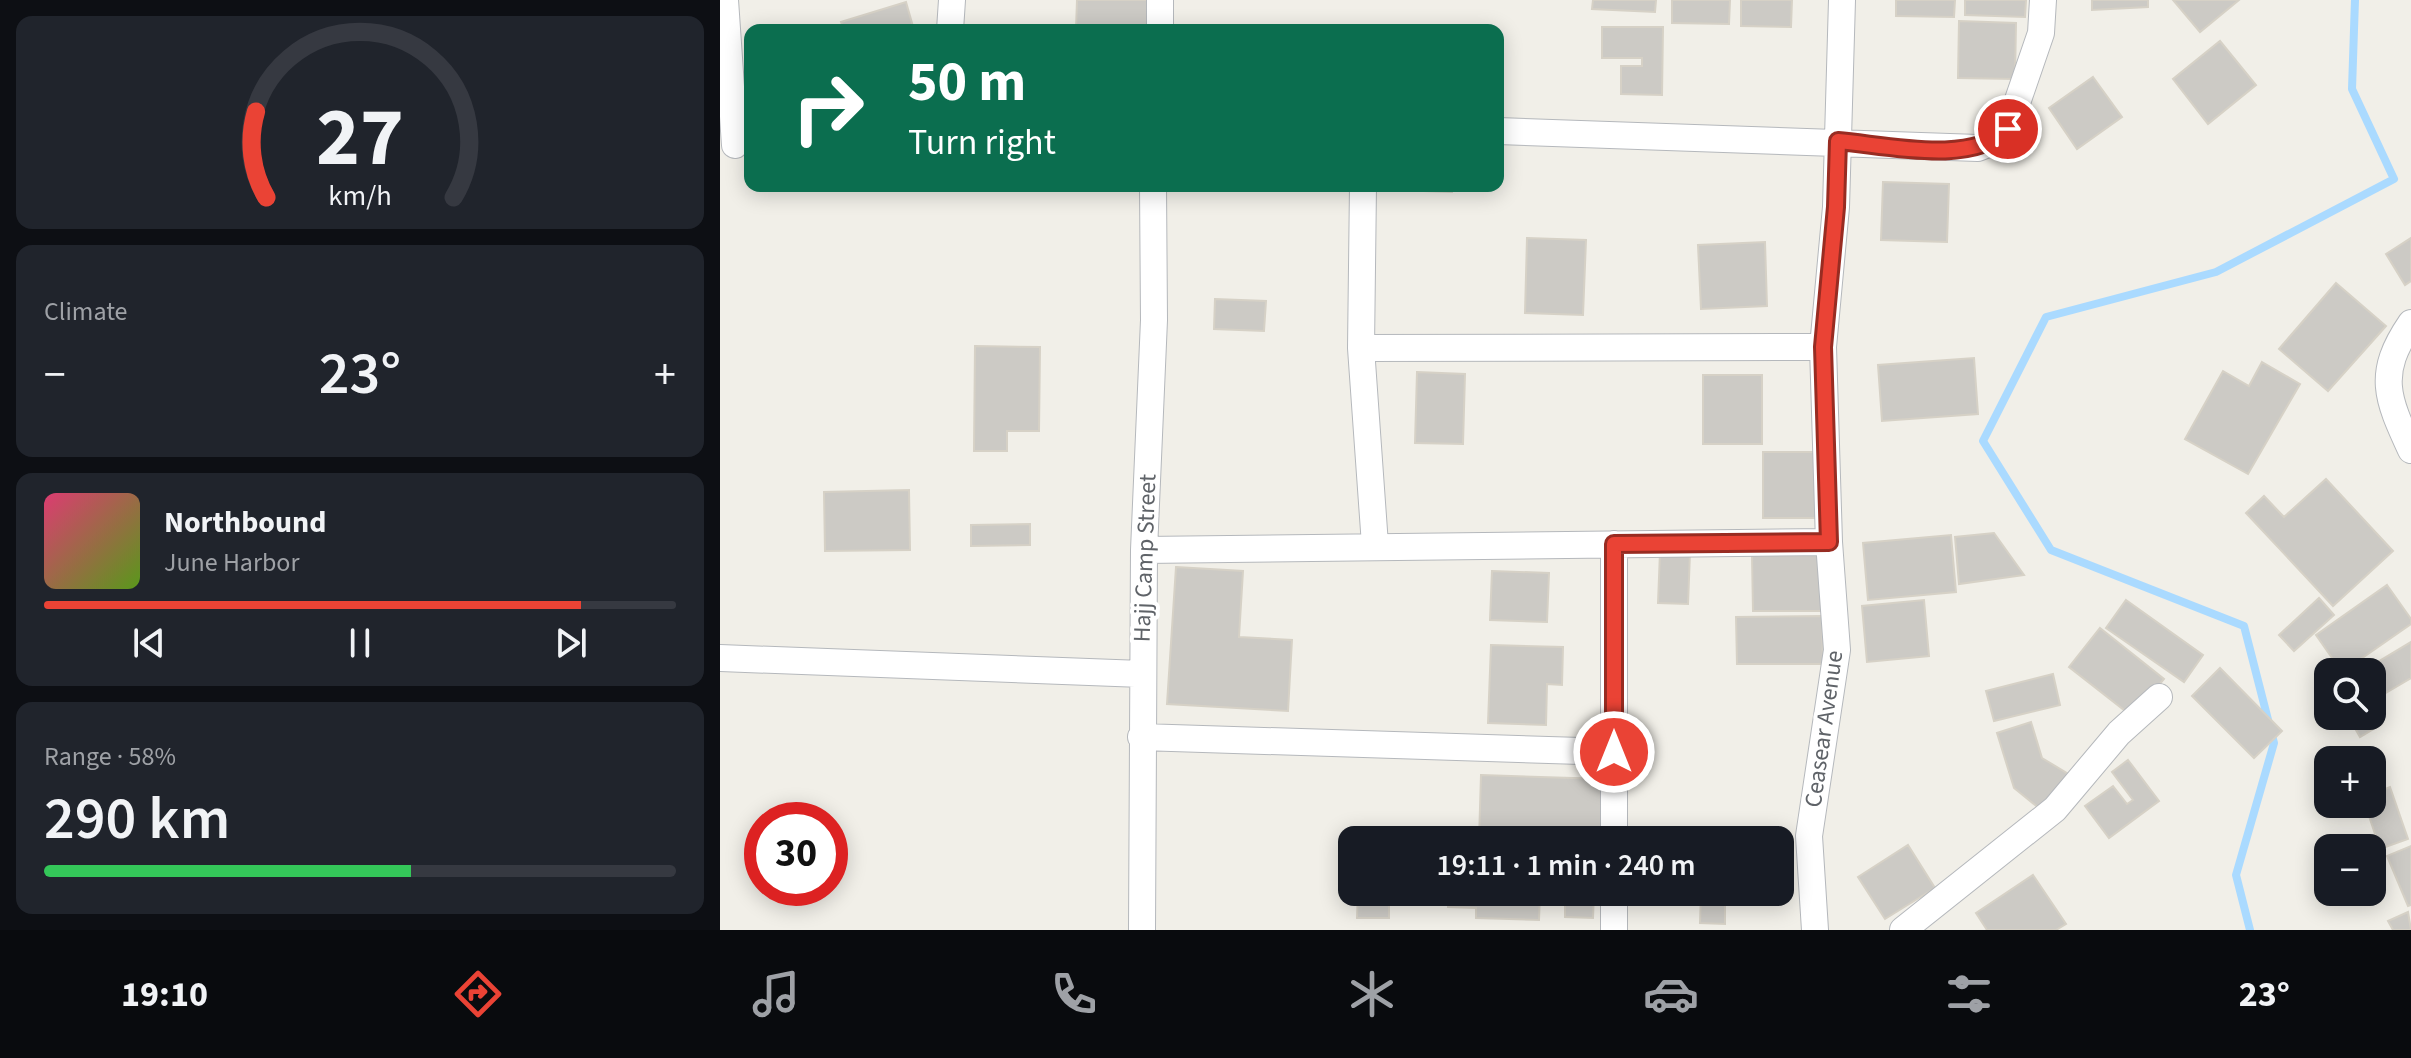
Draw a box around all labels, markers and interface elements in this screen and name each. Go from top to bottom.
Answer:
text: 50 m [908,43,1026,122]
icon: right [776,56,880,160]
text: 27 [316,79,404,197]
pin [1974,95,2042,163]
icon: arrive [1986,107,2030,151]
text: Turn right [908,117,1056,168]
text: km/h [328,176,392,216]
text: Climate [44,293,128,330]
text: 23° [319,332,401,417]
text: − [44,344,66,407]
text: + [654,344,676,407]
street label: Hajj Camp Street [1125,473,1165,643]
text: Northbound [164,501,326,544]
text: June Harbor [164,544,300,581]
icon: previous [127,621,171,665]
icon: pause [338,621,382,665]
icon: next [549,621,593,665]
street label: Ceasear Avenue [1796,648,1852,810]
map controls [2314,658,2386,906]
button: search [2314,658,2386,730]
position arrow [1572,710,1656,794]
text: Range · 58% [44,738,176,775]
button: + [2314,746,2386,818]
text: 290 km [44,777,230,862]
speed limit sign: 30 [744,802,848,906]
button: − [2314,834,2386,906]
text: 19:11 · 1 min · 240 m [1436,844,1696,887]
icon: directions [450,966,506,1022]
icon: music [748,966,804,1022]
icon: phone [1046,966,1102,1022]
icon: climate [1344,966,1400,1022]
icon: car [1643,966,1699,1022]
icon: filters [1941,966,1997,1022]
text: 19:10 [121,969,208,1020]
text: 23° [2239,969,2290,1020]

